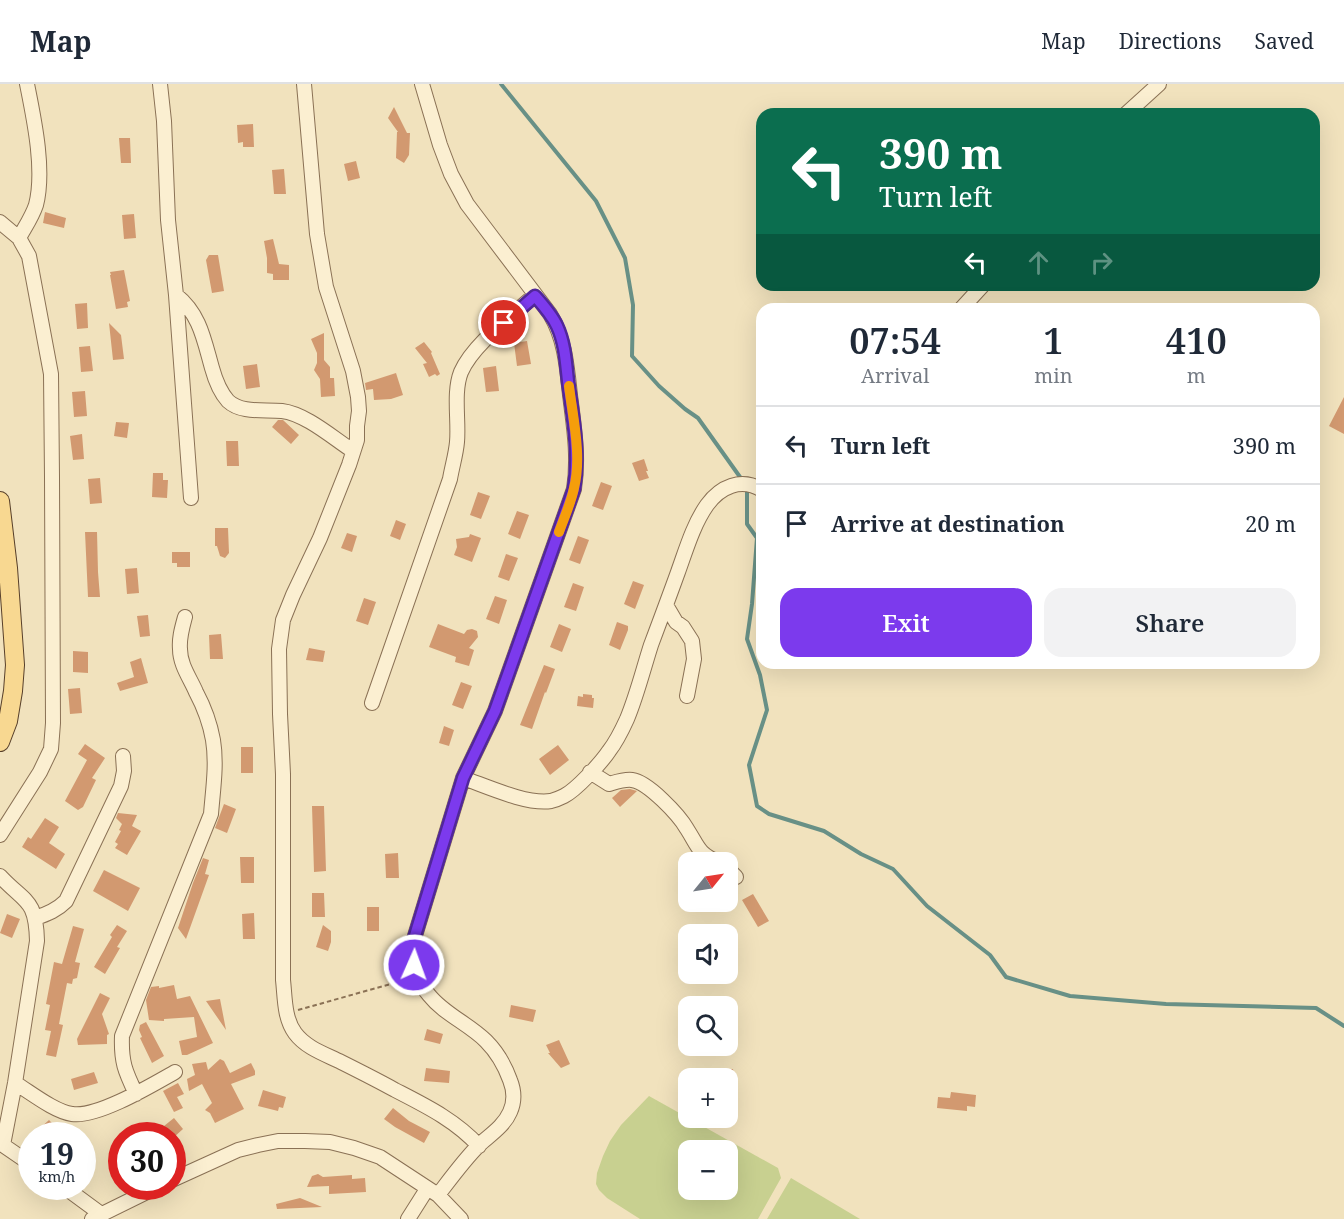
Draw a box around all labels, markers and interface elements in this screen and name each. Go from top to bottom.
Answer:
text: Map [30,22,92,60]
text: Map [1041,27,1086,55]
text: Directions [1119,27,1221,55]
text: Saved [1254,27,1314,55]
text: 390 m [879,124,1003,181]
icon: left [780,132,858,210]
text: Turn left [879,178,992,215]
icon: left [959,246,992,279]
icon: ahead [1022,246,1055,279]
icon: right [1085,246,1118,279]
pin [478,297,529,348]
icon: arrive [487,306,520,339]
text: 07:54 [849,316,941,365]
text: 1 [1043,316,1064,365]
text: 410 [1166,316,1227,365]
text: Arrival [861,362,929,389]
text: min [1034,362,1073,389]
text: m [1187,362,1206,389]
icon: left [780,429,813,462]
text: Turn left [831,430,930,460]
text: 390 m [1233,430,1296,460]
icon: arrive [780,507,813,540]
text: Arrive at destination [831,508,1065,538]
text: 20 m [1245,508,1296,538]
button: Exit [780,588,1032,657]
button: Share [1044,588,1296,657]
north arrow [678,852,738,912]
map controls [678,852,738,1200]
button: sound [678,924,738,984]
position arrow [382,933,446,997]
button: search [678,996,738,1056]
button: + [678,1068,738,1128]
speed limit sign: 30 [108,1122,186,1200]
text: 19 [40,1133,74,1174]
button: − [678,1140,738,1200]
text: km/h [39,1166,75,1186]

